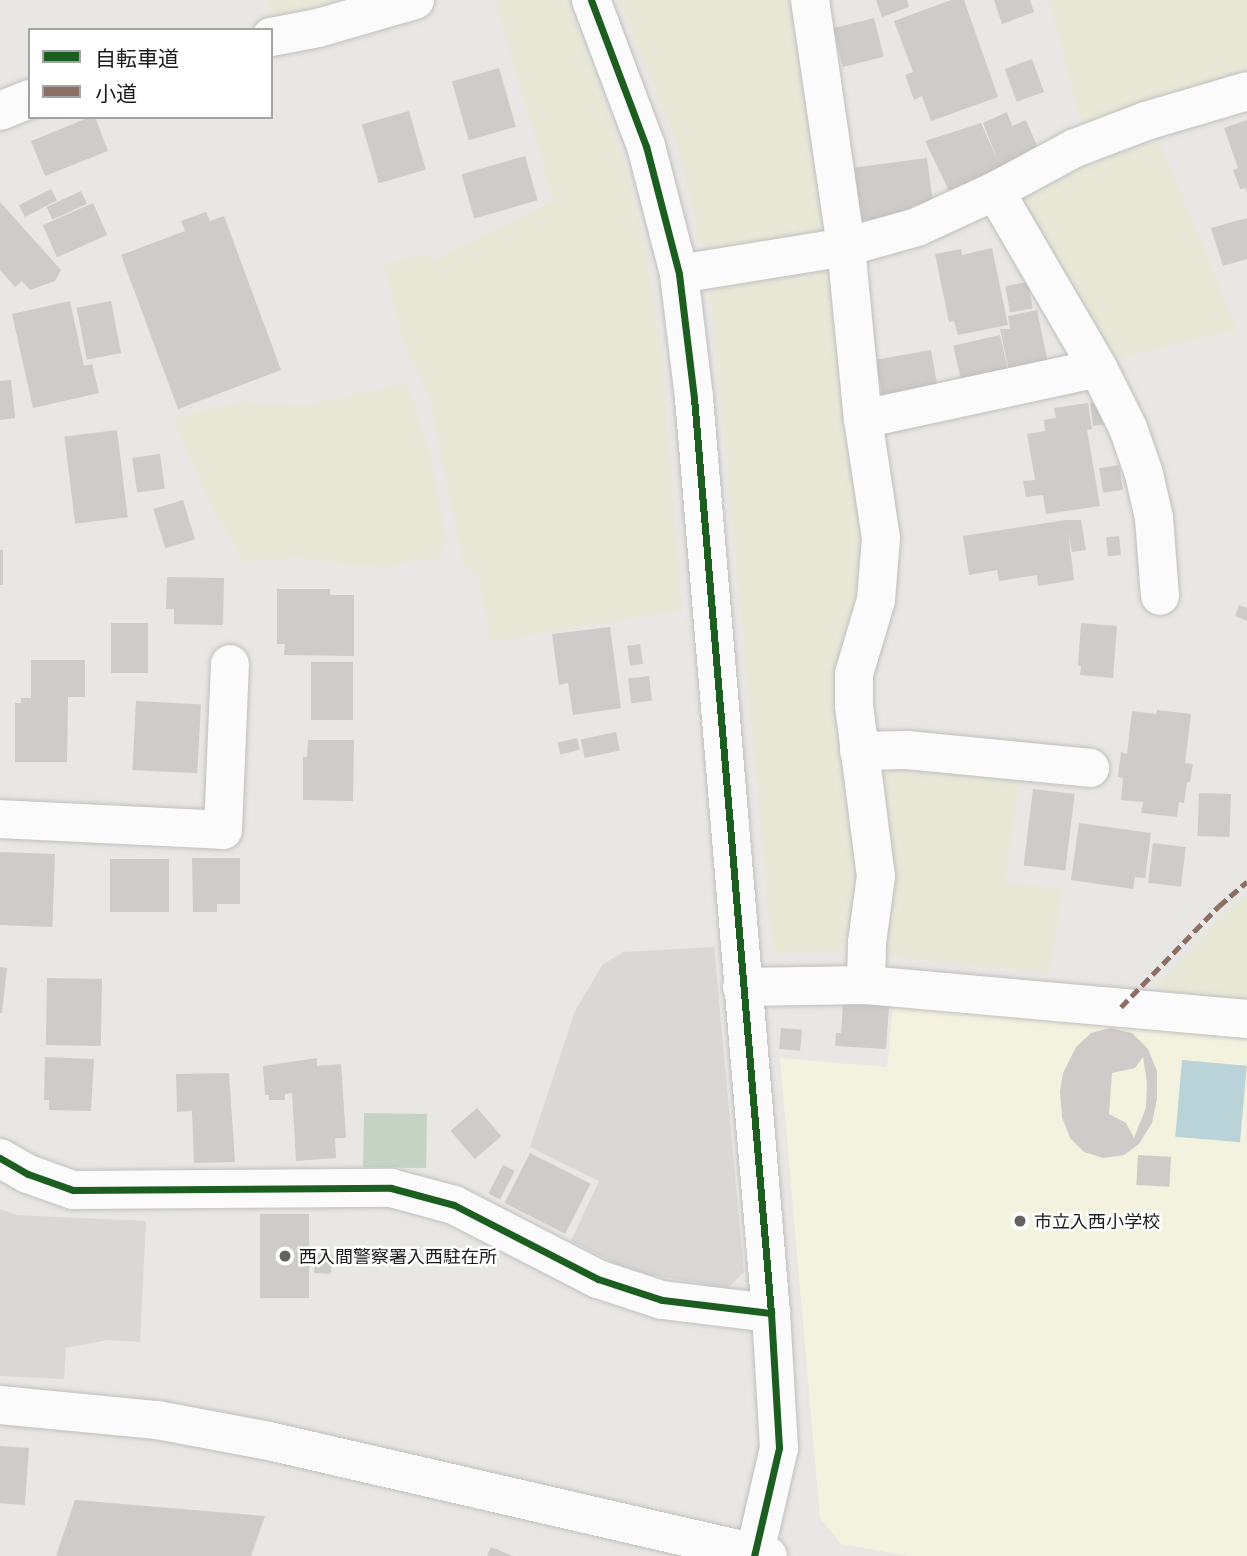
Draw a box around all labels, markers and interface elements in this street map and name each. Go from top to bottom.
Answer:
legend [28,28,273,119]
text: 自転車道 [95,44,179,72]
text: 小道 [95,79,137,107]
place label: 市立入西小学校 [1034,1210,1160,1232]
marker: 市立入西小学校 [1012,1213,1028,1229]
place label: 西入間警察署入西駐在所 [299,1245,497,1267]
marker: 西入間警察署入西駐在所 [277,1248,293,1264]

